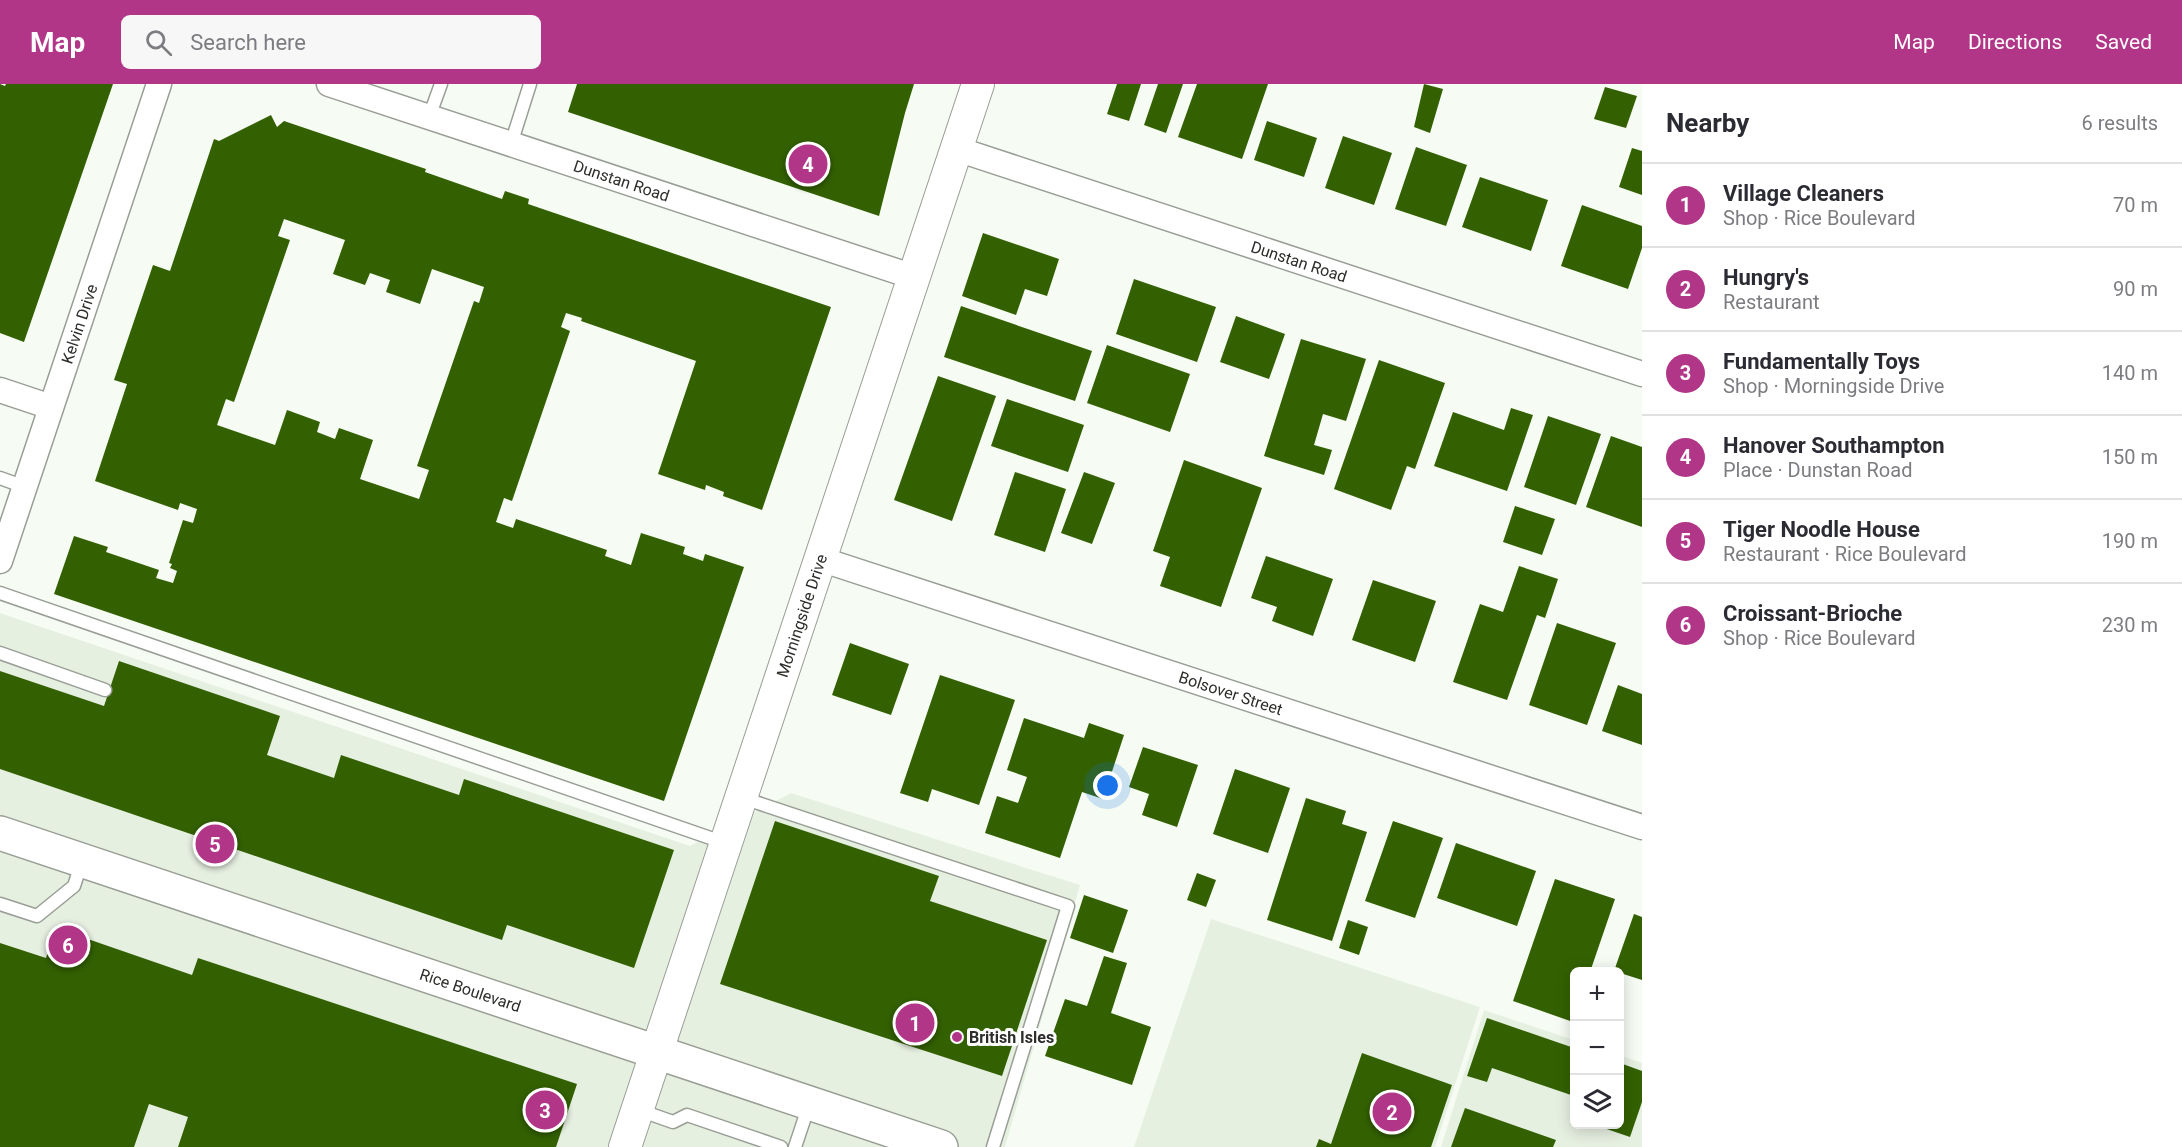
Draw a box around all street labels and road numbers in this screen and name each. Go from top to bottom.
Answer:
street label: Dunstan Road [571,156,672,205]
street label: Dunstan Road [1249,237,1349,286]
street label: Kelvin Drive [57,282,101,366]
street label: Morningside Drive [772,551,831,680]
street label: Bolsover Street [1176,667,1285,719]
street label: Rice Boulevard [417,964,524,1016]

